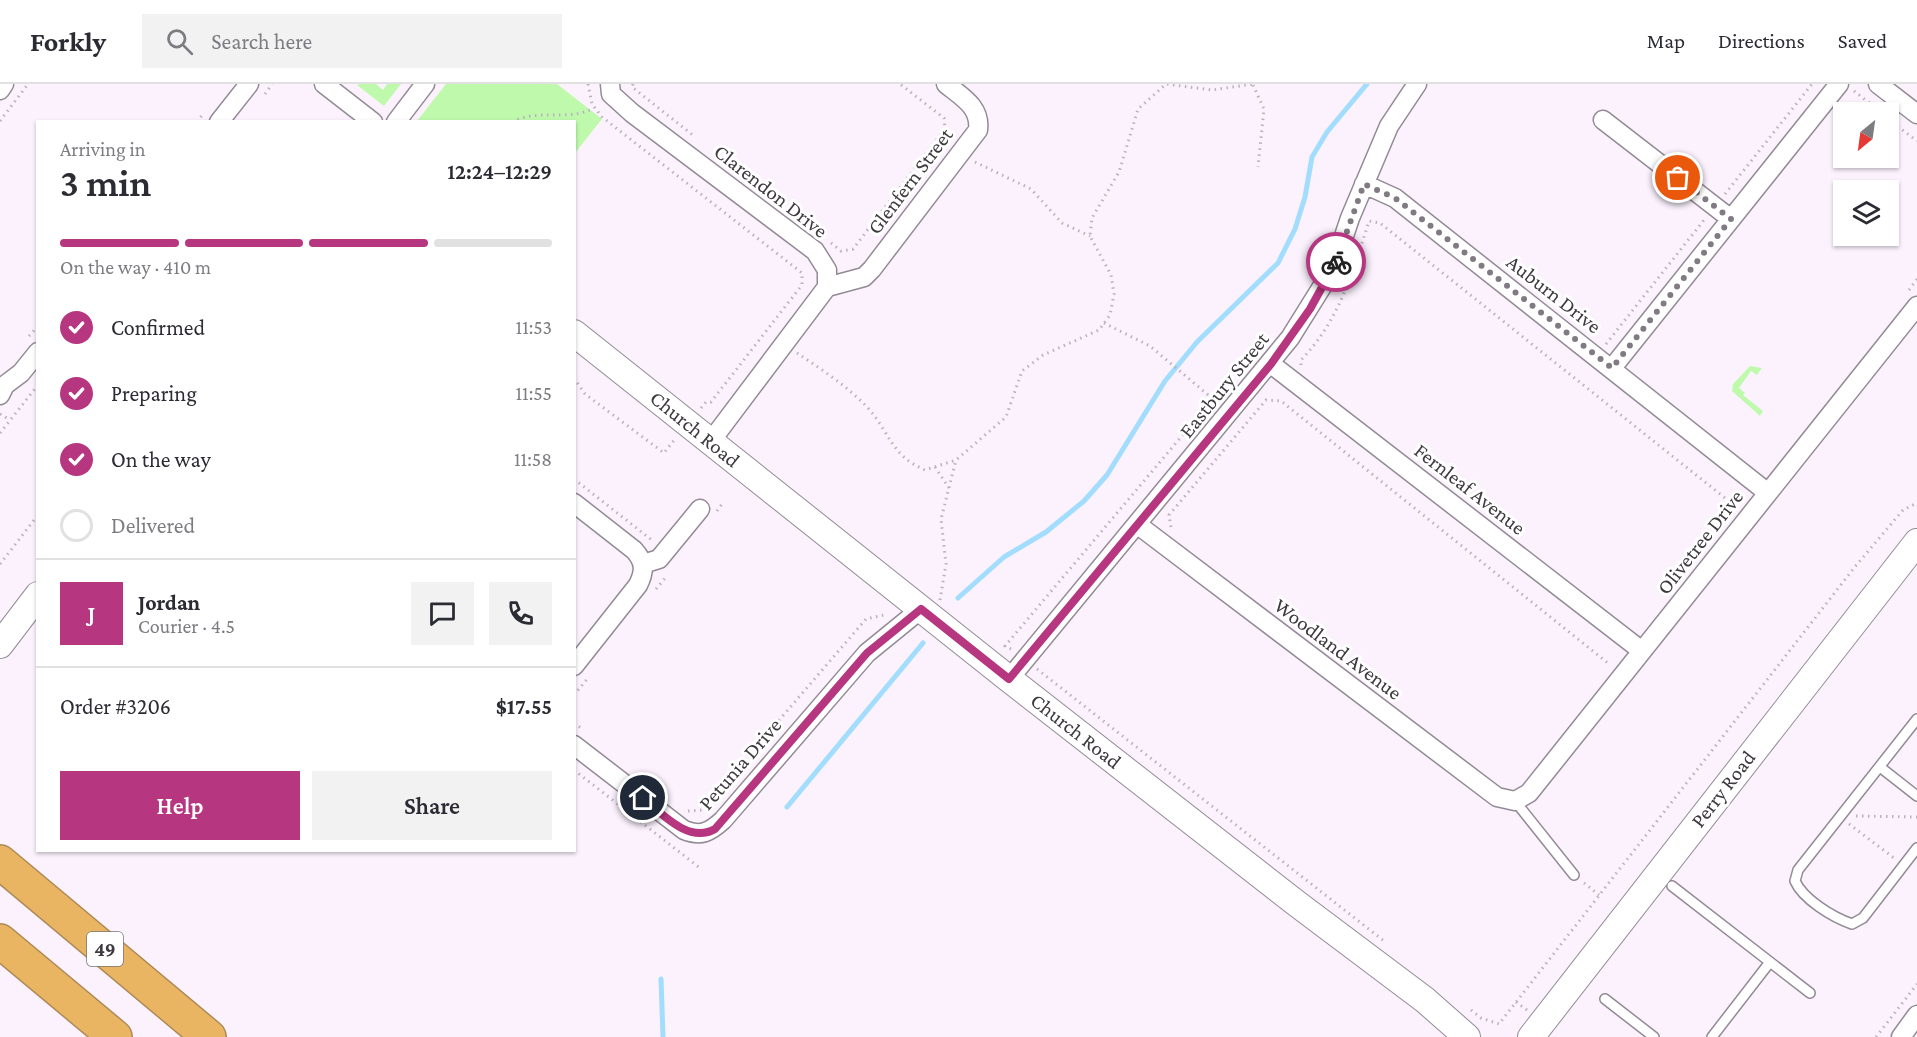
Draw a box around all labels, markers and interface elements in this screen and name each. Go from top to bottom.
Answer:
search box [142,14,562,68]
icon: search [163,25,196,58]
text: Forkly [30,26,106,57]
text: Search here [211,29,312,54]
text: Map [1647,29,1685,53]
text: Directions [1718,29,1805,53]
text: Saved [1838,29,1887,53]
north arrow [1833,102,1899,168]
map controls [1833,102,1899,246]
street label: Glenfern Street [862,122,958,239]
text: Arriving in [60,138,145,160]
street label: Clarendon Drive [709,139,833,243]
pin [1652,152,1703,203]
text: 12:24–12:29 [447,159,552,184]
text: 3 min [60,161,151,204]
icon: bag [1661,161,1694,194]
button: layers [1833,180,1899,246]
courier [1306,232,1366,292]
icon: bike [1320,246,1353,279]
street label: Auburn Drive [1502,250,1606,338]
text: On the way · 410 m [60,256,211,278]
icon: check [60,311,93,344]
text: Confirmed [111,315,205,340]
text: 11:53 [516,316,552,338]
street label: Eastbury Street [1174,327,1274,443]
icon: check [60,377,93,410]
text: Preparing [111,381,197,406]
text: 11:55 [515,382,552,404]
street label: Church Road [645,386,745,472]
street label: Fernleaf Avenue [1410,438,1530,540]
icon: check [60,443,93,476]
text: On the way [111,447,211,472]
text: 11:58 [514,448,552,470]
street label: Olivetree Drive [1652,485,1748,599]
text: Delivered [111,513,195,538]
button: chat [411,582,474,645]
button: phone [489,582,552,645]
text: Jordan [138,590,200,615]
street label: Woodland Avenue [1269,593,1407,705]
text: J [88,601,95,626]
text: Courier · 4.5 [138,615,235,637]
street label: Church Road [1026,688,1126,774]
text: Order #3206 [60,694,171,719]
text: $17.55 [496,694,552,719]
street label: Petunia Drive [694,713,786,815]
street label: Perry Road [1686,746,1760,832]
button: Help [60,771,300,840]
button: Share [312,771,552,840]
pin [617,772,668,823]
icon: home [626,781,659,814]
road number: 49 [87,932,123,966]

